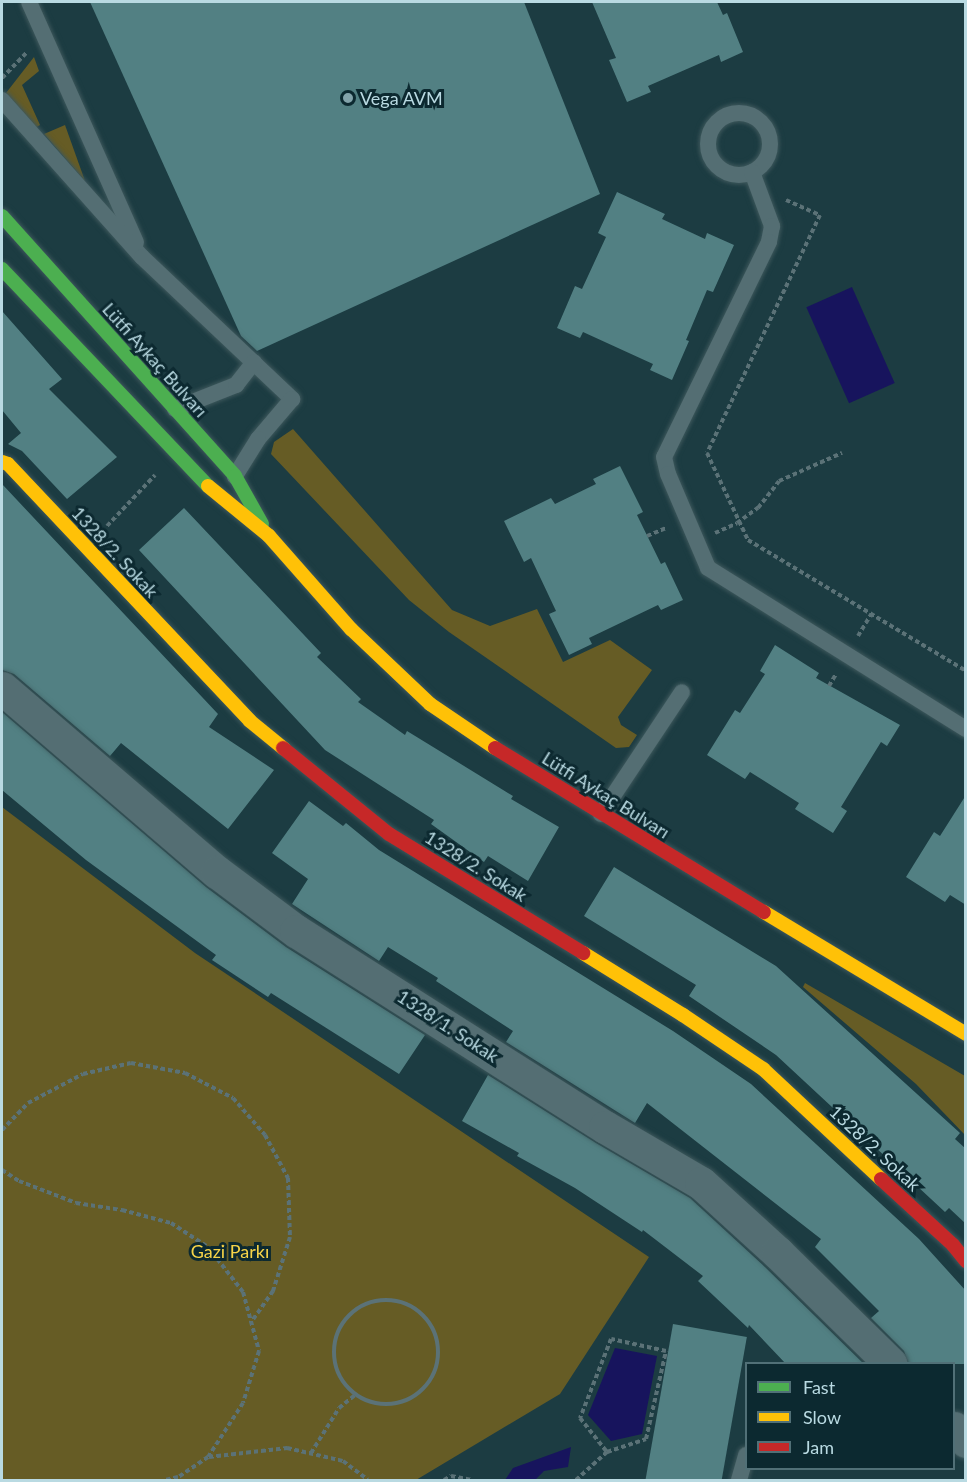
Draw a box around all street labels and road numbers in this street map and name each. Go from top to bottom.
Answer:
street label: Lütfi Aykaç Bulvarı [98,298,212,422]
street label: 1328/2. Sokak [67,502,163,602]
street label: Lütfi Aykaç Bulvarı [538,747,674,843]
street label: 1328/2. Sokak [421,826,531,906]
street label: 1328/1. Sokak [393,985,503,1067]
street label: 1328/2. Sokak [825,1100,925,1196]

